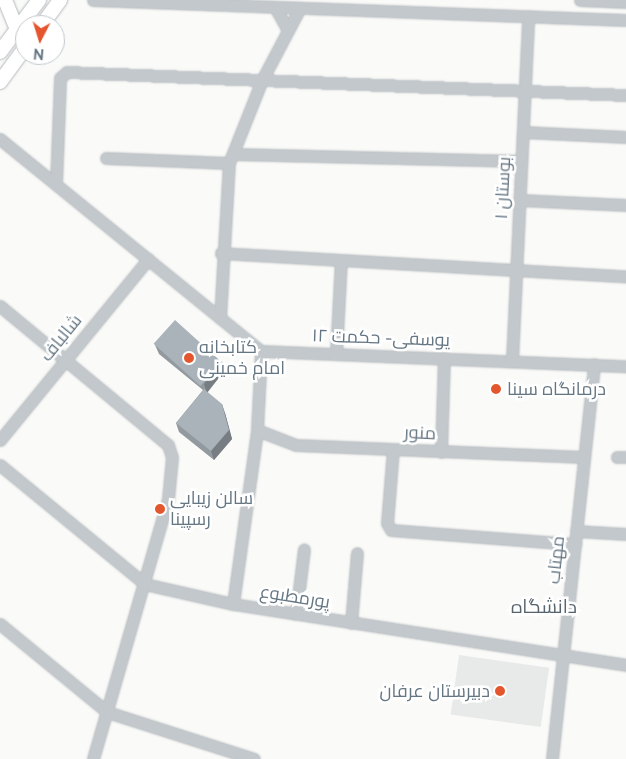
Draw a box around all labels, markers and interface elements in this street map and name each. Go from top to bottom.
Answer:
north arrow [15,15,65,65]
text: N [33,46,45,62]
street label: بوستان ۱ [491,156,515,220]
street label: شالباف [36,310,86,366]
street label: یوسفی- حکمت ۱۲ [312,325,450,351]
place label: کتابخانه امام خمینی [199,337,285,379]
marker: کتابخانه امام خمینی [183,352,195,364]
place label: درمانگاه سینا [507,378,606,400]
marker: درمانگاه سینا [489,382,503,396]
street label: منور [403,421,437,445]
place label: سالن زیبایی رسپینا [170,488,253,530]
marker: سالن زیبایی رسپینا [154,503,166,515]
street label: مهتاب [543,535,569,585]
street label: پورمطبوع [258,581,332,613]
district label: دانشگاه [511,596,577,618]
place label: دبیرستان عرفان [379,680,490,702]
marker: دبیرستان عرفان [494,685,506,697]

